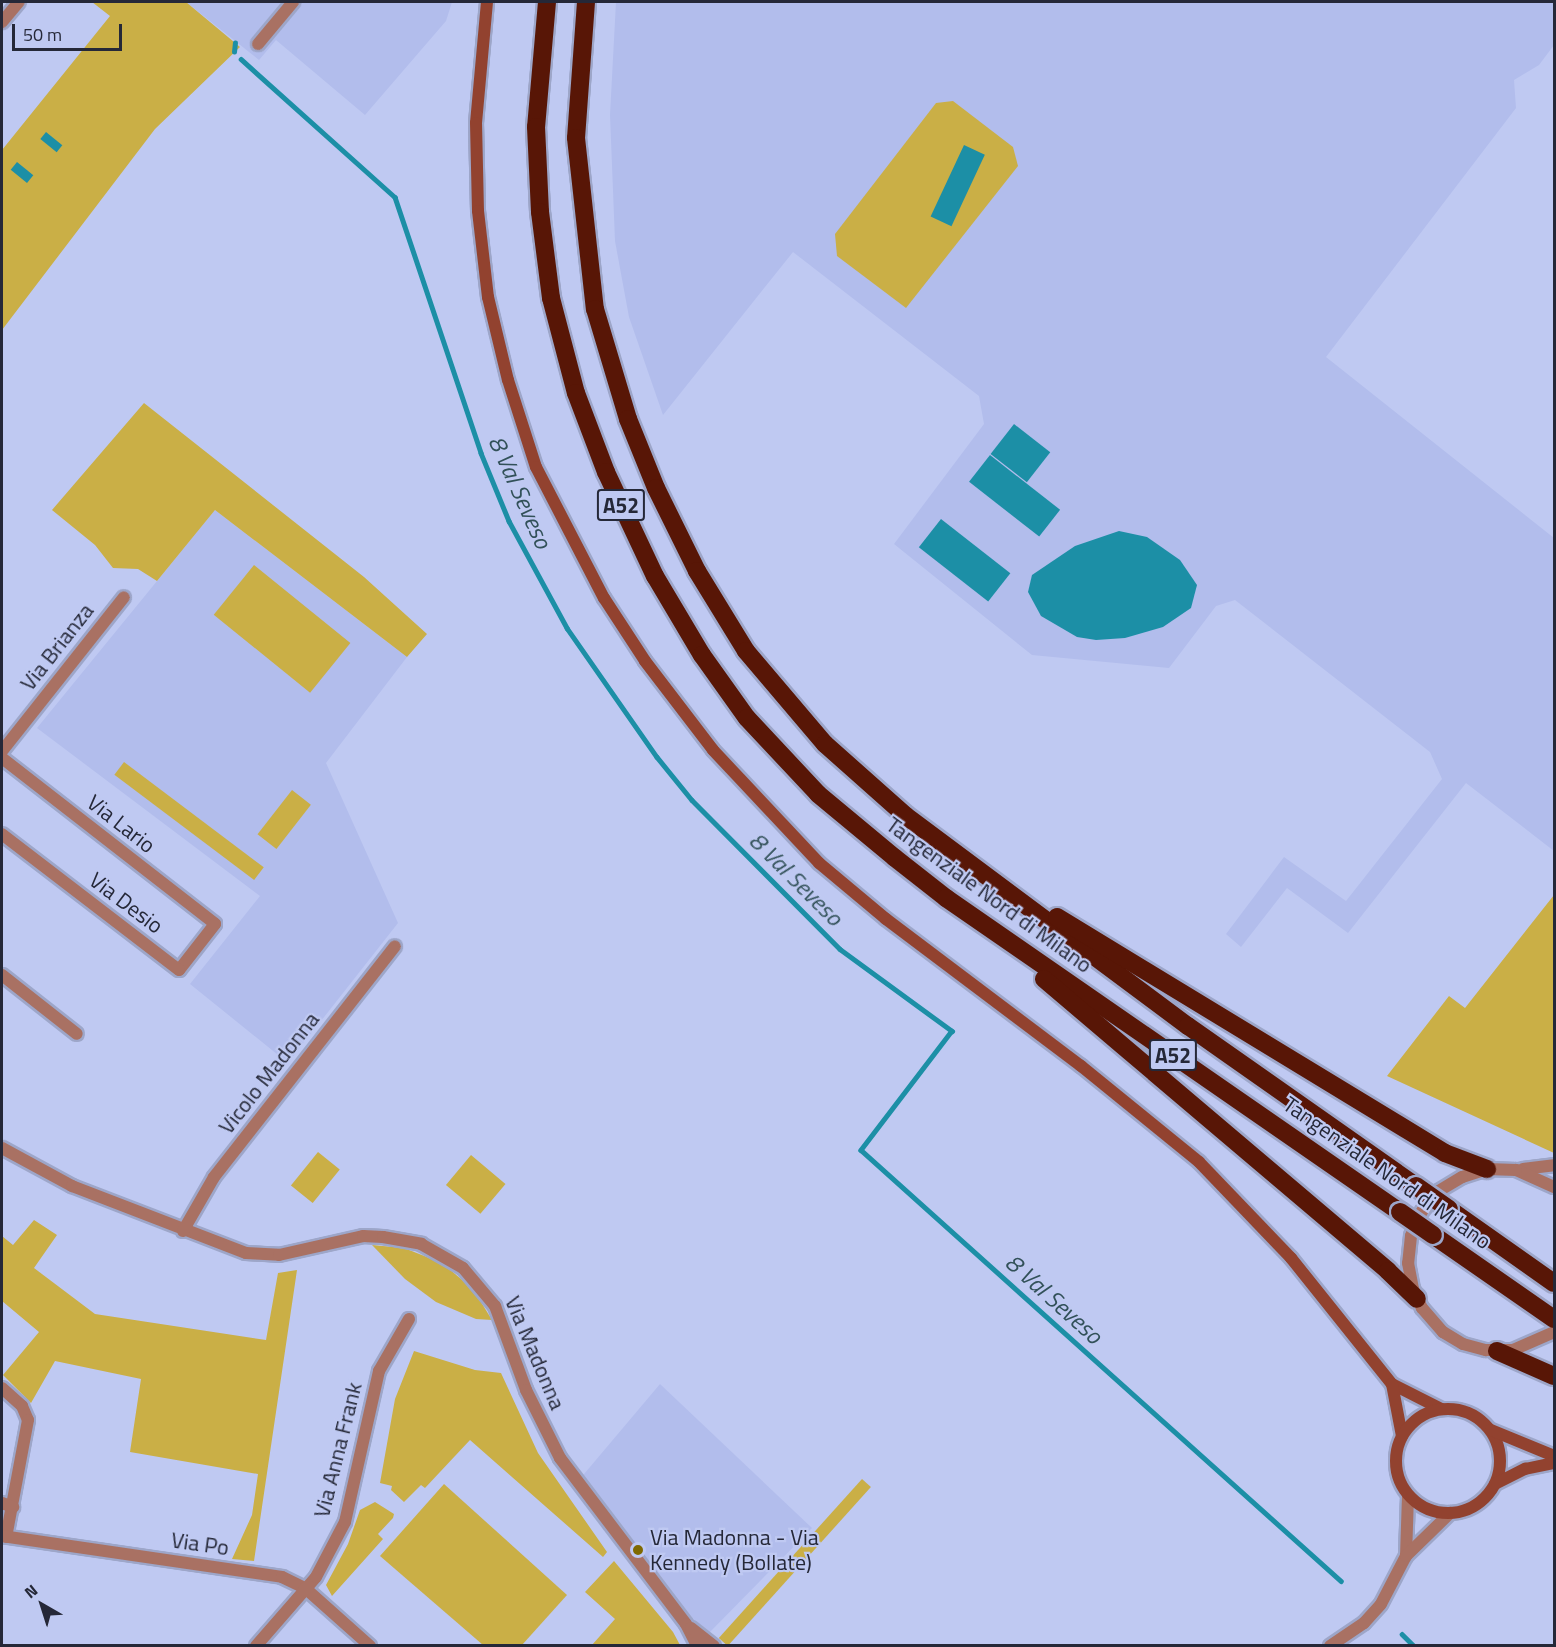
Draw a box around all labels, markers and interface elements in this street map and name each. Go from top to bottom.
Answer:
scale bar [15,12,124,50]
text: 50 m [23,21,62,48]
water label: 8 Val Seveso [482,431,558,553]
road number: A52 [596,487,646,523]
street label: Via Brianza [15,598,99,696]
street label: Via Lario [82,789,160,859]
street label: Tangenziale Nord di Milano [881,811,1097,979]
water label: 8 Val Seveso [743,826,849,932]
street label: Via Desio [84,867,168,939]
street label: Vicolo Madonna [213,1007,325,1139]
road number: A52 [1148,1037,1198,1073]
street label: Tangenziale Nord di Milano [1278,1091,1496,1255]
water label: 8 Val Seveso [1000,1248,1108,1350]
street label: Via Madonna [499,1292,571,1414]
street label: Via Anna Frank [308,1380,368,1520]
place label: Via Madonna - Via Kennedy (Bollate) [650,1524,819,1576]
street label: Via Po [169,1527,231,1561]
marker: Via Madonna - Via Kennedy (Bollate) [631,1543,645,1557]
north arrow [12,1575,72,1635]
text: N [19,1578,43,1604]

